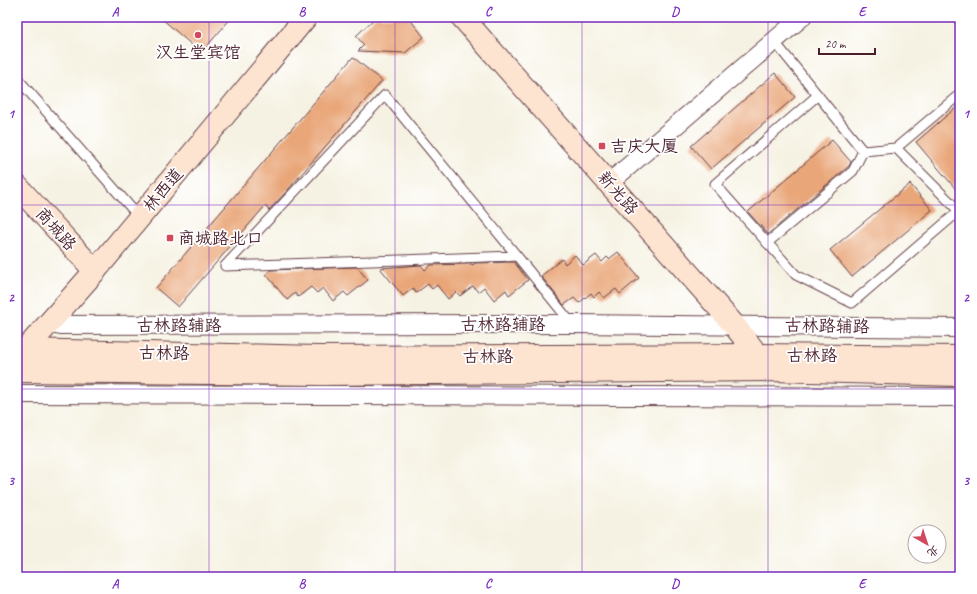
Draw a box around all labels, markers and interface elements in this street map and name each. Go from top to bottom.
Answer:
text: A [112,4,120,20]
text: B [299,4,307,20]
text: C [485,4,493,20]
text: D [671,4,680,20]
text: E [859,4,868,20]
marker: 汉生堂宾馆 [193,30,203,40]
scale bar [819,30,875,56]
text: 20 m [825,36,847,52]
place label: 汉生堂宾馆 [156,42,241,63]
text: 1 [8,106,16,122]
text: 1 [963,106,971,122]
place label: 吉庆大厦 [610,136,678,157]
marker: 吉庆大厦 [597,141,607,151]
street label: 林西道 [139,164,187,216]
street label: 新光路 [593,167,643,219]
street label: 商城路 [31,203,81,255]
place label: 商城路北口 [178,228,263,249]
marker: 商城路北口 [165,233,175,243]
text: 2 [8,290,15,306]
text: 2 [963,290,970,306]
street label: 古林路辅路 [461,314,546,335]
street label: 古林路辅路 [137,315,222,336]
street label: 古林路辅路 [784,315,870,337]
street label: 古林路 [138,342,190,364]
street label: 古林路 [787,345,838,366]
street label: 古林路 [463,346,514,367]
text: 3 [8,473,15,489]
text: 3 [963,473,970,489]
north arrow [907,524,947,564]
text: 北 [925,543,942,561]
text: A [112,576,120,592]
text: B [299,576,307,592]
text: C [485,576,493,592]
text: D [671,576,680,592]
text: E [859,576,868,592]

